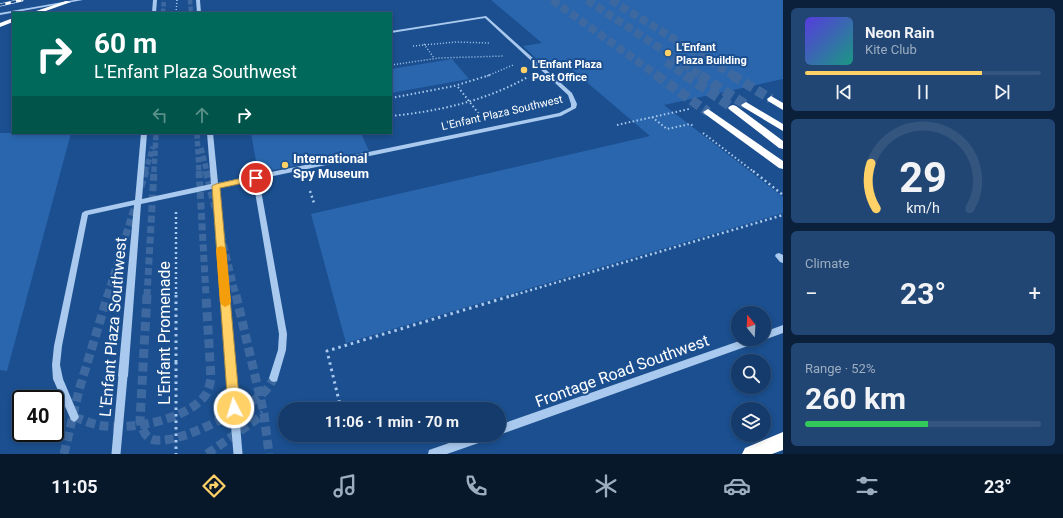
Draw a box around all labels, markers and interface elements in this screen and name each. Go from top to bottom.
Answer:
text: Neon Rain [865,24,934,42]
text: 60 m [94,27,157,60]
icon: right [28,28,80,80]
place label: L'Enfant Plaza Building [676,41,747,67]
text: Kite Club [865,42,917,57]
marker: L'Enfant Plaza Building [663,48,673,58]
place label: L'Enfant Plaza Post Office [532,58,602,84]
text: L'Enfant Plaza Southwest [94,61,297,82]
marker: L'Enfant Plaza Post Office [519,65,529,75]
icon: previous [833,81,855,103]
icon: pause [912,81,934,103]
icon: next [991,81,1013,103]
street label: L'Enfant Plaza Southwest [440,93,564,133]
icon: left [149,104,171,126]
icon: ahead [191,104,213,126]
icon: right [233,104,255,126]
place label: International Spy Museum [293,151,369,181]
text: 29 [899,153,947,202]
marker: International Spy Museum [280,160,290,170]
pin [239,161,273,195]
icon: arrive [245,167,267,189]
text: km/h [906,200,940,216]
street label: L'Enfant Plaza Southwest [96,236,130,418]
text: Climate [805,256,849,271]
street label: L'Enfant Promenade [155,261,174,405]
text: 23° [900,276,946,311]
text: − [805,281,818,306]
text: + [1029,281,1041,306]
north arrow [731,306,771,346]
map controls [731,306,771,442]
street label: Frontage Road Southwest [533,331,711,411]
button: search [731,354,771,394]
text: Range · 52% [805,361,875,376]
text: 260 km [805,381,906,416]
position arrow [213,387,255,429]
speed limit sign: 40 [12,390,64,442]
button: layers [731,402,771,442]
text: 11:06 · 1 min · 70 m [325,413,459,431]
icon: directions [200,472,228,500]
icon: music [331,472,359,500]
icon: phone [462,472,490,500]
icon: climate [592,472,620,500]
icon: car [723,472,751,500]
icon: filters [853,472,881,500]
text: 11:05 [51,476,98,497]
text: 23° [984,476,1012,497]

